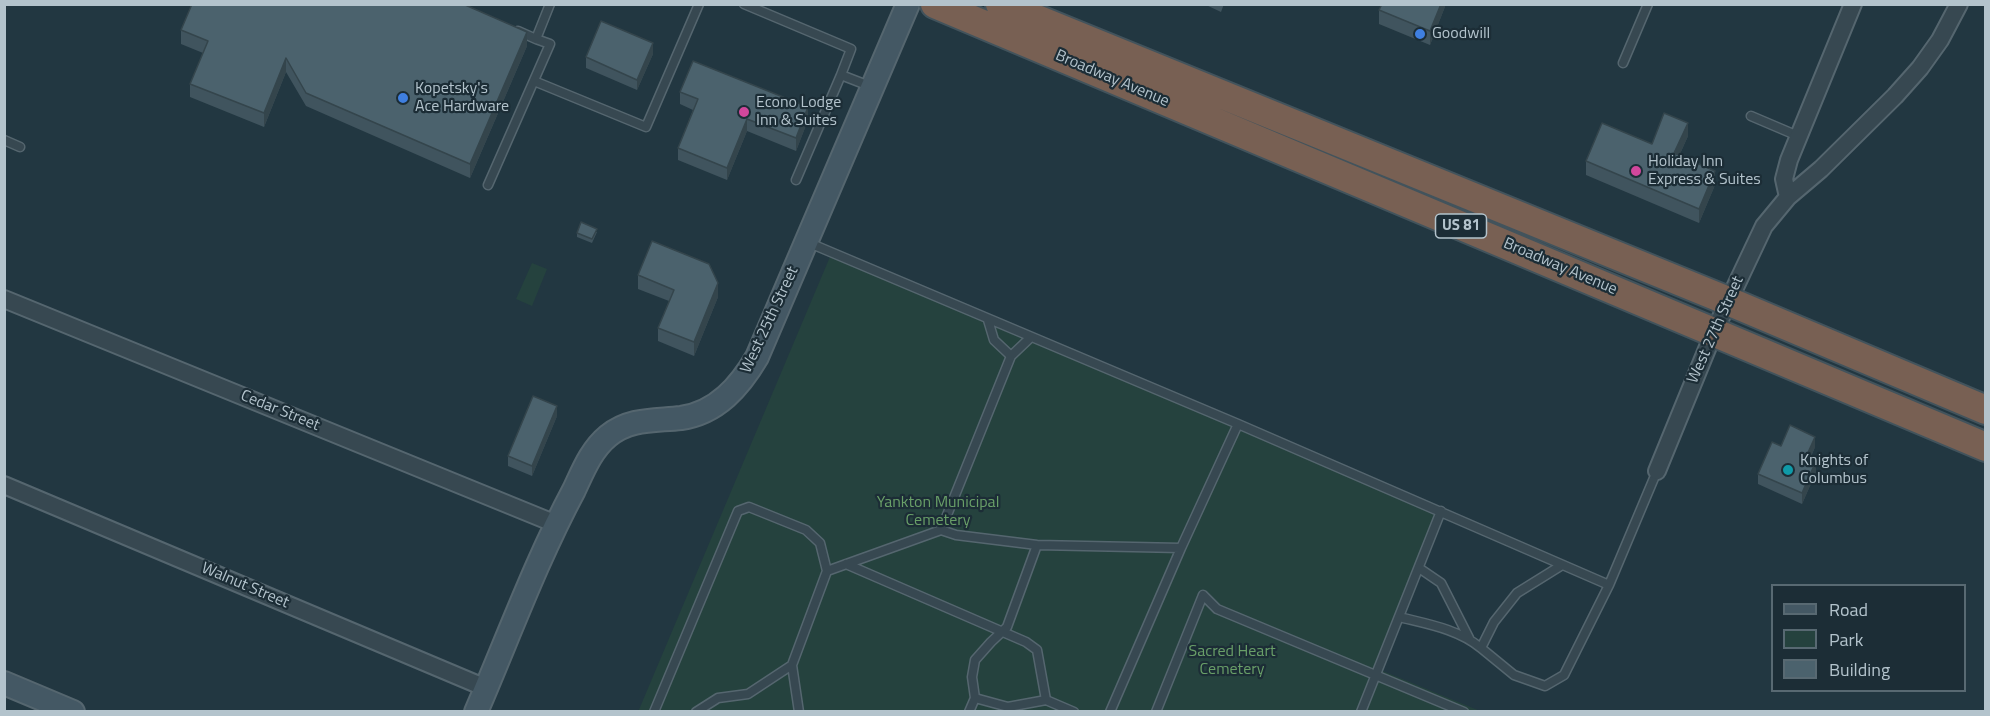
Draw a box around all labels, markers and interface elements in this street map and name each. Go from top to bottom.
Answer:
place label: Goodwill [1432,24,1490,44]
marker: Goodwill [1413,27,1427,41]
street label: Broadway Avenue [1052,46,1172,112]
place label: Kopetsky's Ace Hardware [415,79,509,117]
marker: Kopetsky's Ace Hardware [396,91,410,105]
place label: Econo Lodge Inn & Suites [756,93,841,131]
marker: Econo Lodge Inn & Suites [737,105,751,119]
place label: Holiday Inn Express & Suites [1648,152,1761,190]
marker: Holiday Inn Express & Suites [1629,164,1643,178]
road number: US 81 [1436,214,1486,238]
street label: Broadway Avenue [1500,234,1620,300]
street label: West 25th Street [737,264,803,376]
street label: West 27th Street [1684,273,1748,387]
street label: Cedar Street [238,386,322,436]
place label: Knights of Columbus [1800,451,1868,489]
marker: Knights of Columbus [1781,463,1795,477]
park label: Yankton Municipal Cemetery [877,493,999,531]
street label: Walnut Street [198,559,292,613]
legend [1771,584,1966,692]
text: Road [1829,596,1868,623]
text: Park [1829,626,1863,653]
park label: Sacred Heart Cemetery [1188,642,1276,680]
text: Building [1829,656,1890,683]

